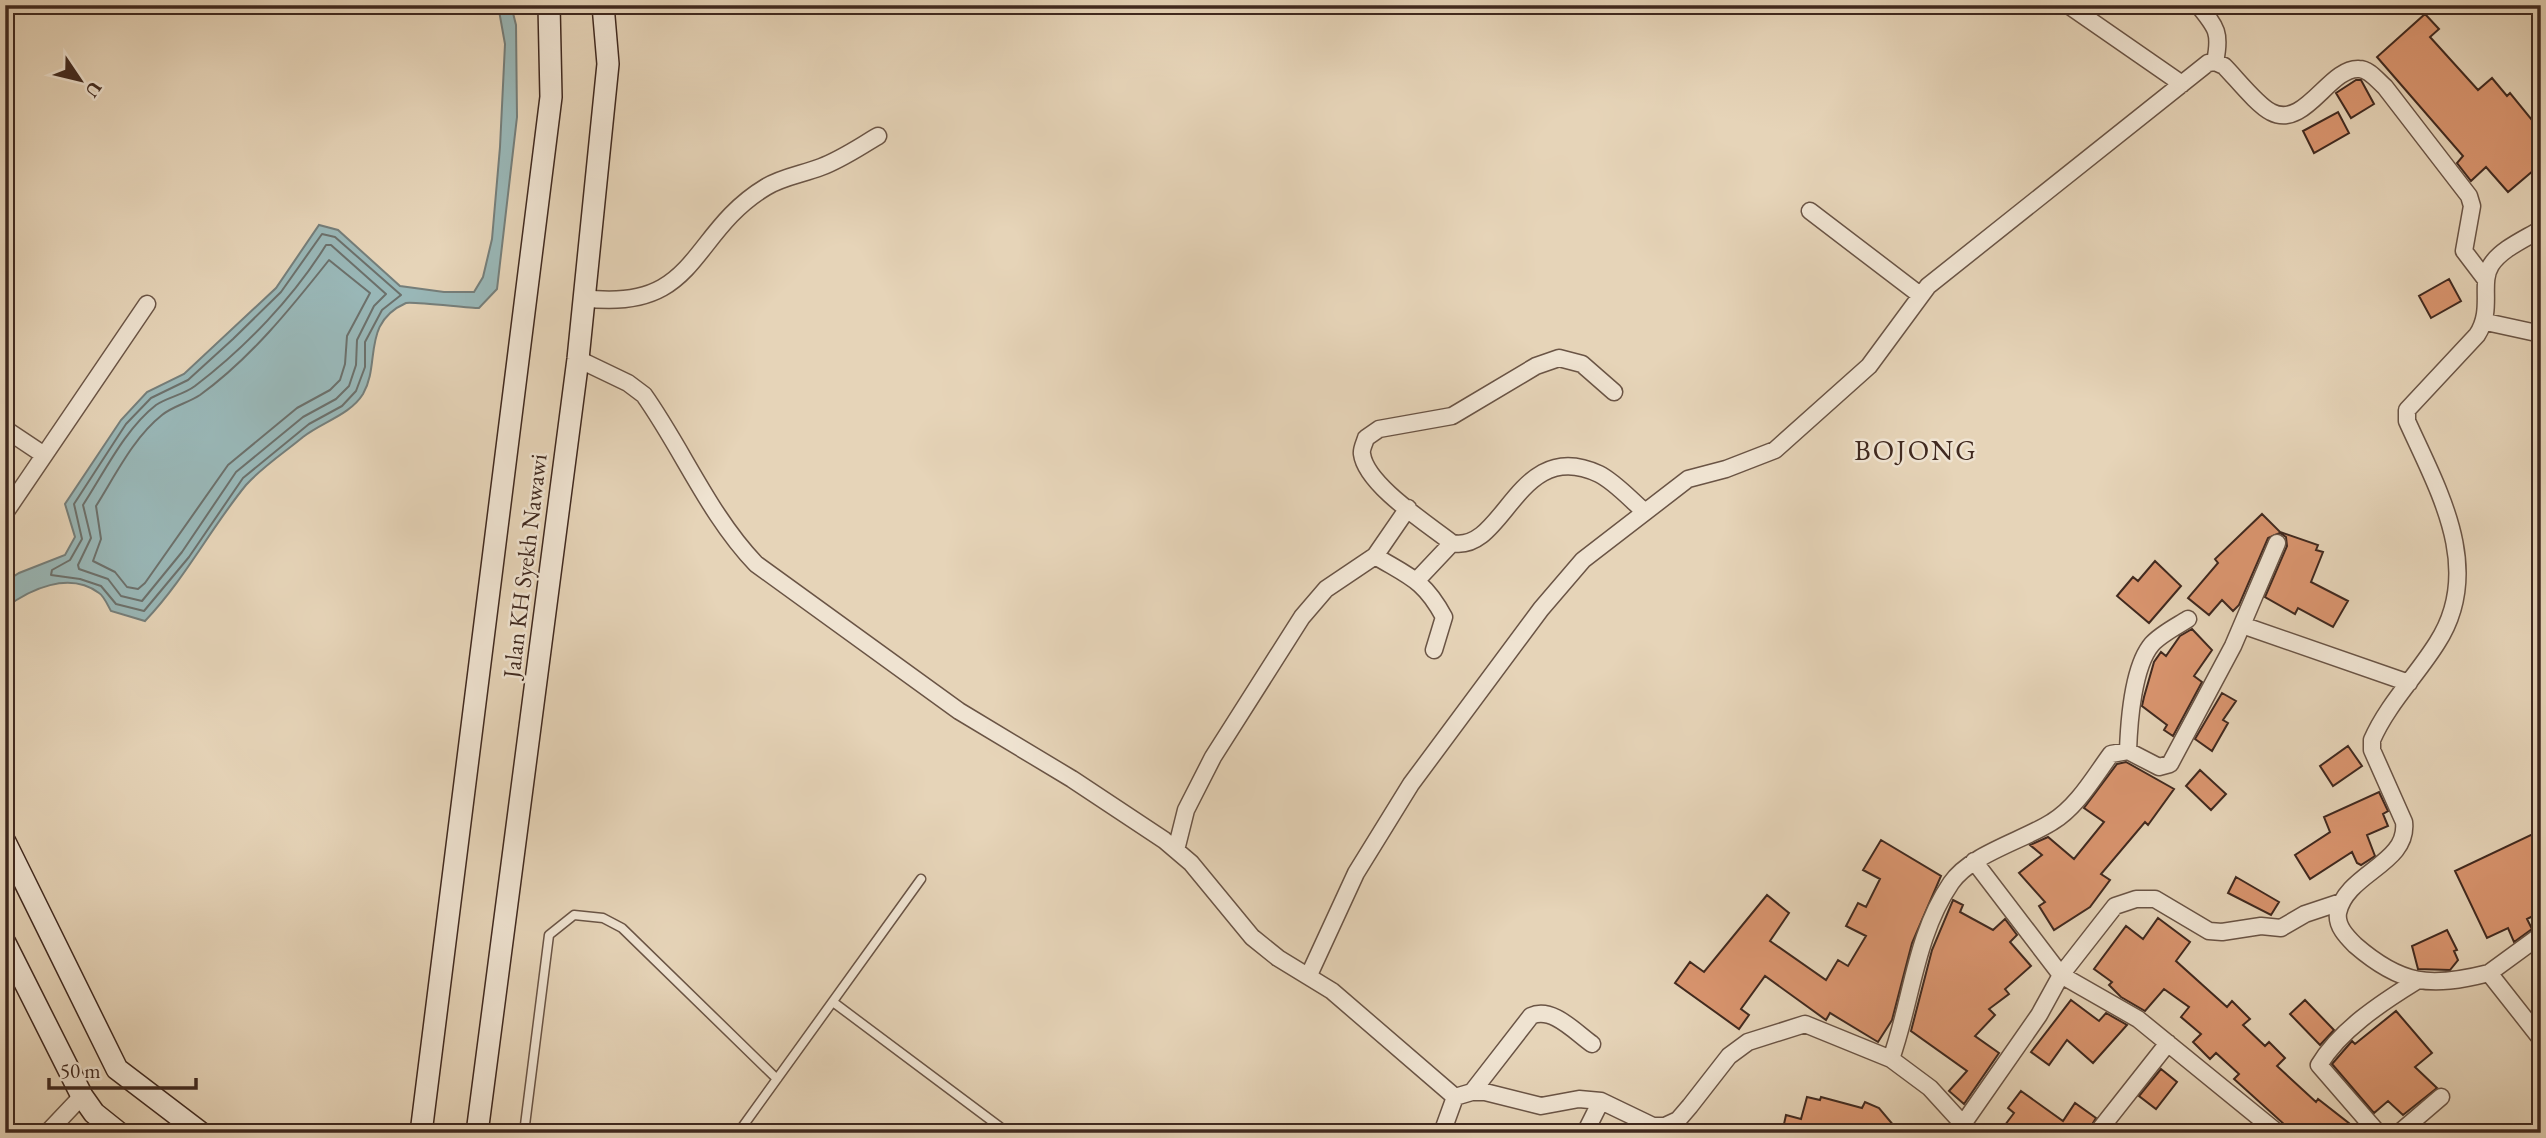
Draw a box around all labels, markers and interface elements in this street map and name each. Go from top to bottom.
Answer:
north arrow [46,46,116,116]
text: U [79,76,108,102]
district label: BOJONG [1854,432,1978,468]
street label: Jalan KH Syekh Nawawi [495,452,554,682]
scale bar [49,1047,196,1091]
text: 50 m [60,1057,101,1084]

